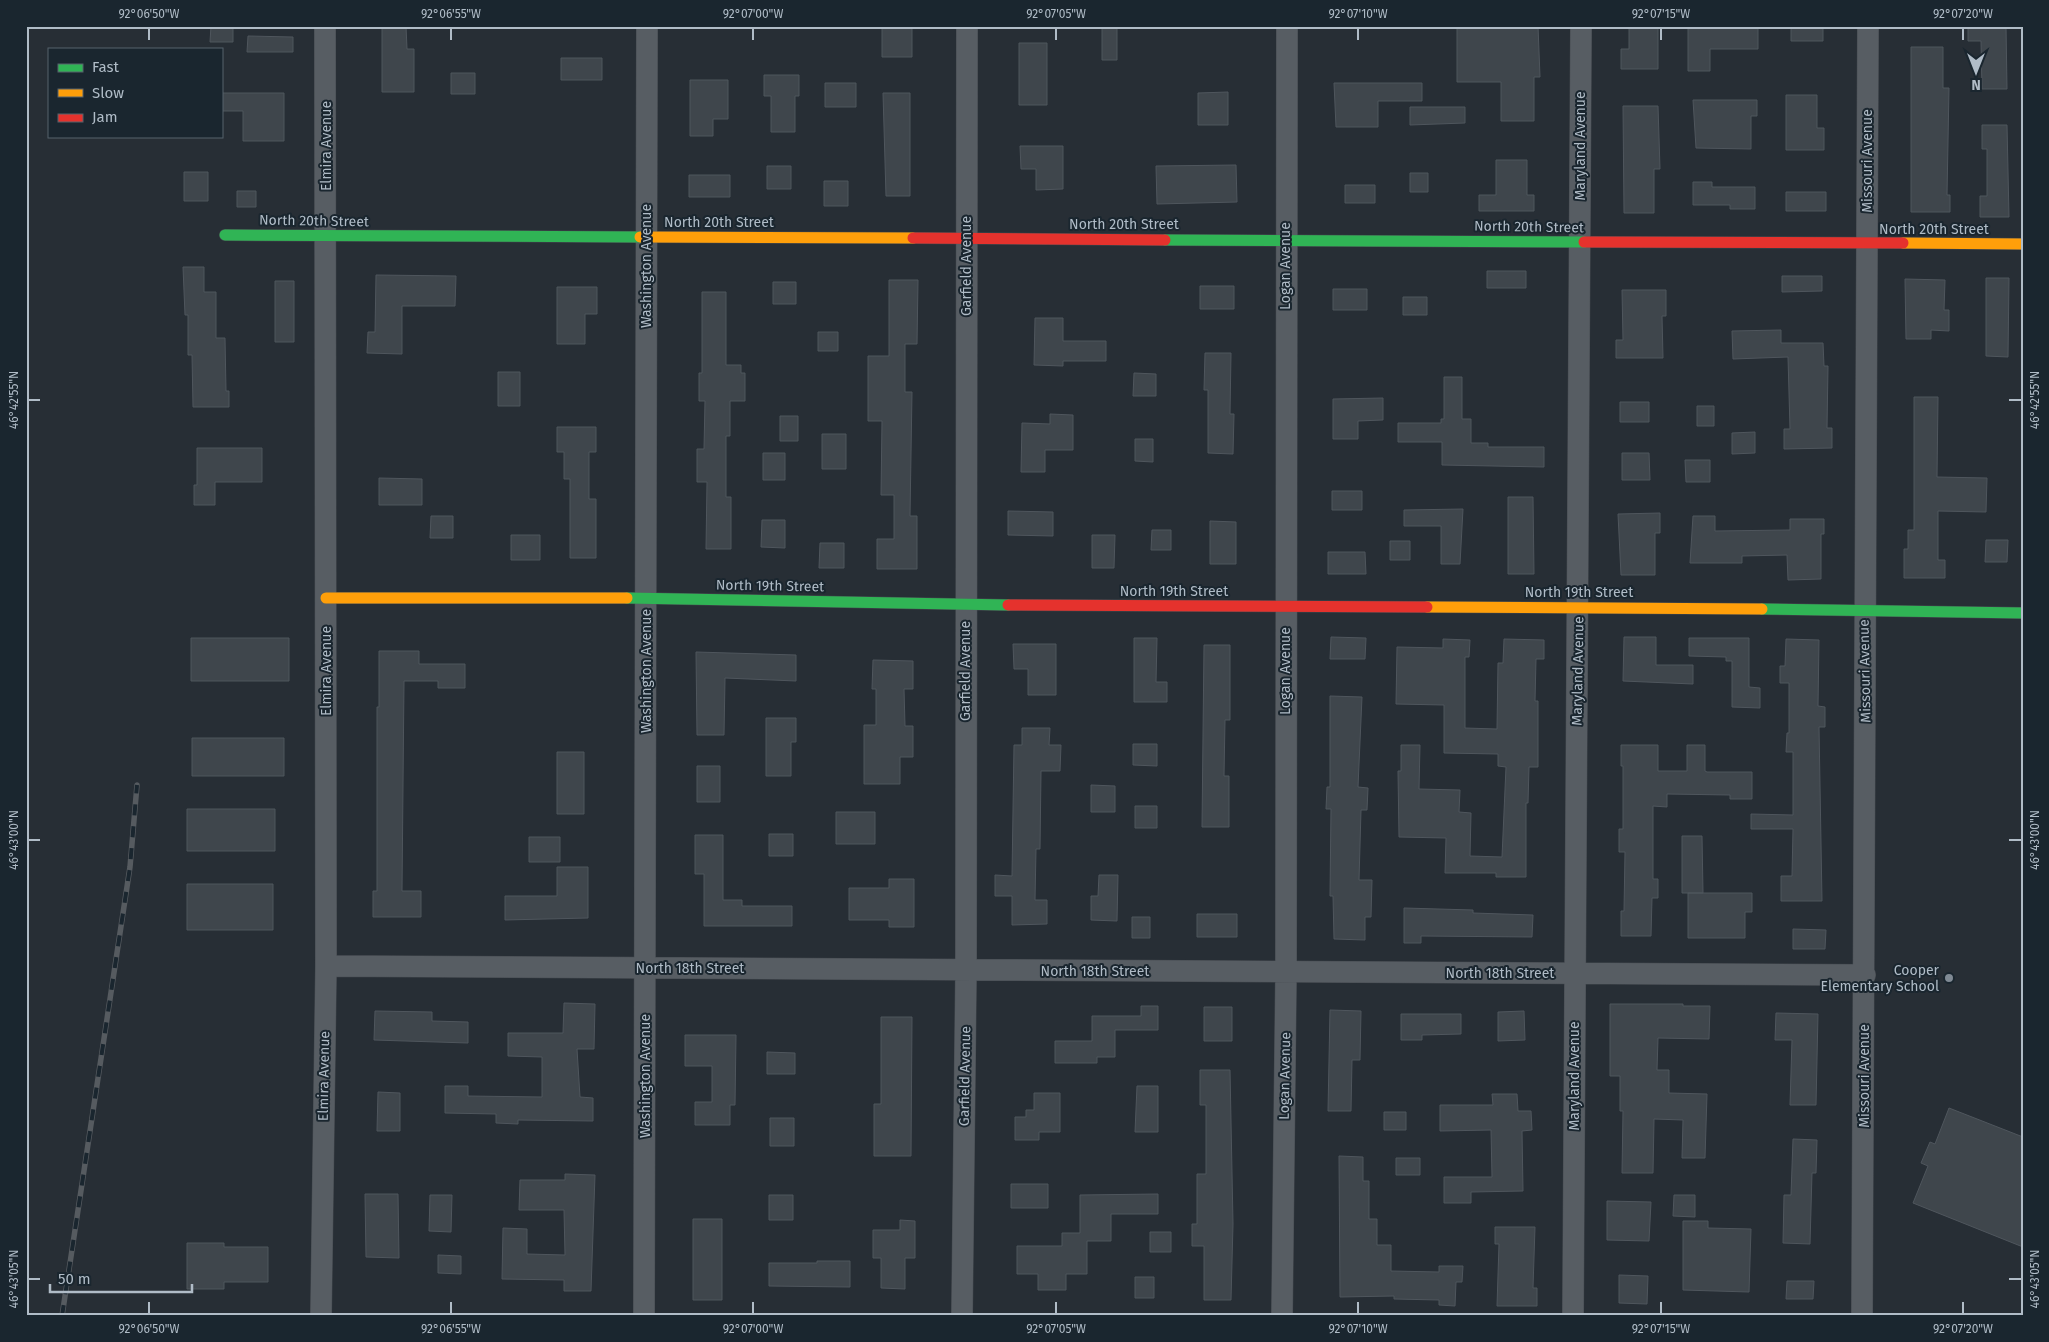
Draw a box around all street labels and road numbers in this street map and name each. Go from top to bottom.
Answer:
street label: Maryland Avenue [1572,91,1589,201]
street label: Elmira Avenue [318,101,335,191]
street label: Missouri Avenue [1859,109,1876,213]
street label: Washington Avenue [638,204,655,328]
street label: North 20th Street [259,212,370,230]
street label: North 20th Street [664,214,775,231]
street label: Garfield Avenue [958,216,975,316]
street label: North 20th Street [1069,216,1180,233]
street label: North 20th Street [1474,218,1585,236]
street label: North 20th Street [1879,221,1990,238]
street label: Logan Avenue [1277,222,1294,310]
street label: North 19th Street [716,577,825,595]
street label: North 19th Street [1120,583,1229,600]
street label: North 19th Street [1525,584,1634,601]
street label: Washington Avenue [638,609,655,733]
street label: Maryland Avenue [1569,616,1587,726]
street label: Missouri Avenue [1856,619,1874,723]
street label: Garfield Avenue [957,621,974,721]
street label: Elmira Avenue [318,626,335,716]
street label: Logan Avenue [1277,627,1294,715]
street label: North 18th Street [636,960,745,977]
street label: North 18th Street [1041,963,1150,980]
street label: North 18th Street [1446,965,1555,982]
street label: Washington Avenue [637,1014,654,1138]
street label: Maryland Avenue [1566,1021,1583,1131]
street label: Missouri Avenue [1856,1024,1873,1128]
street label: Garfield Avenue [956,1026,974,1126]
street label: Elmira Avenue [315,1031,333,1121]
street label: Logan Avenue [1276,1032,1294,1120]

